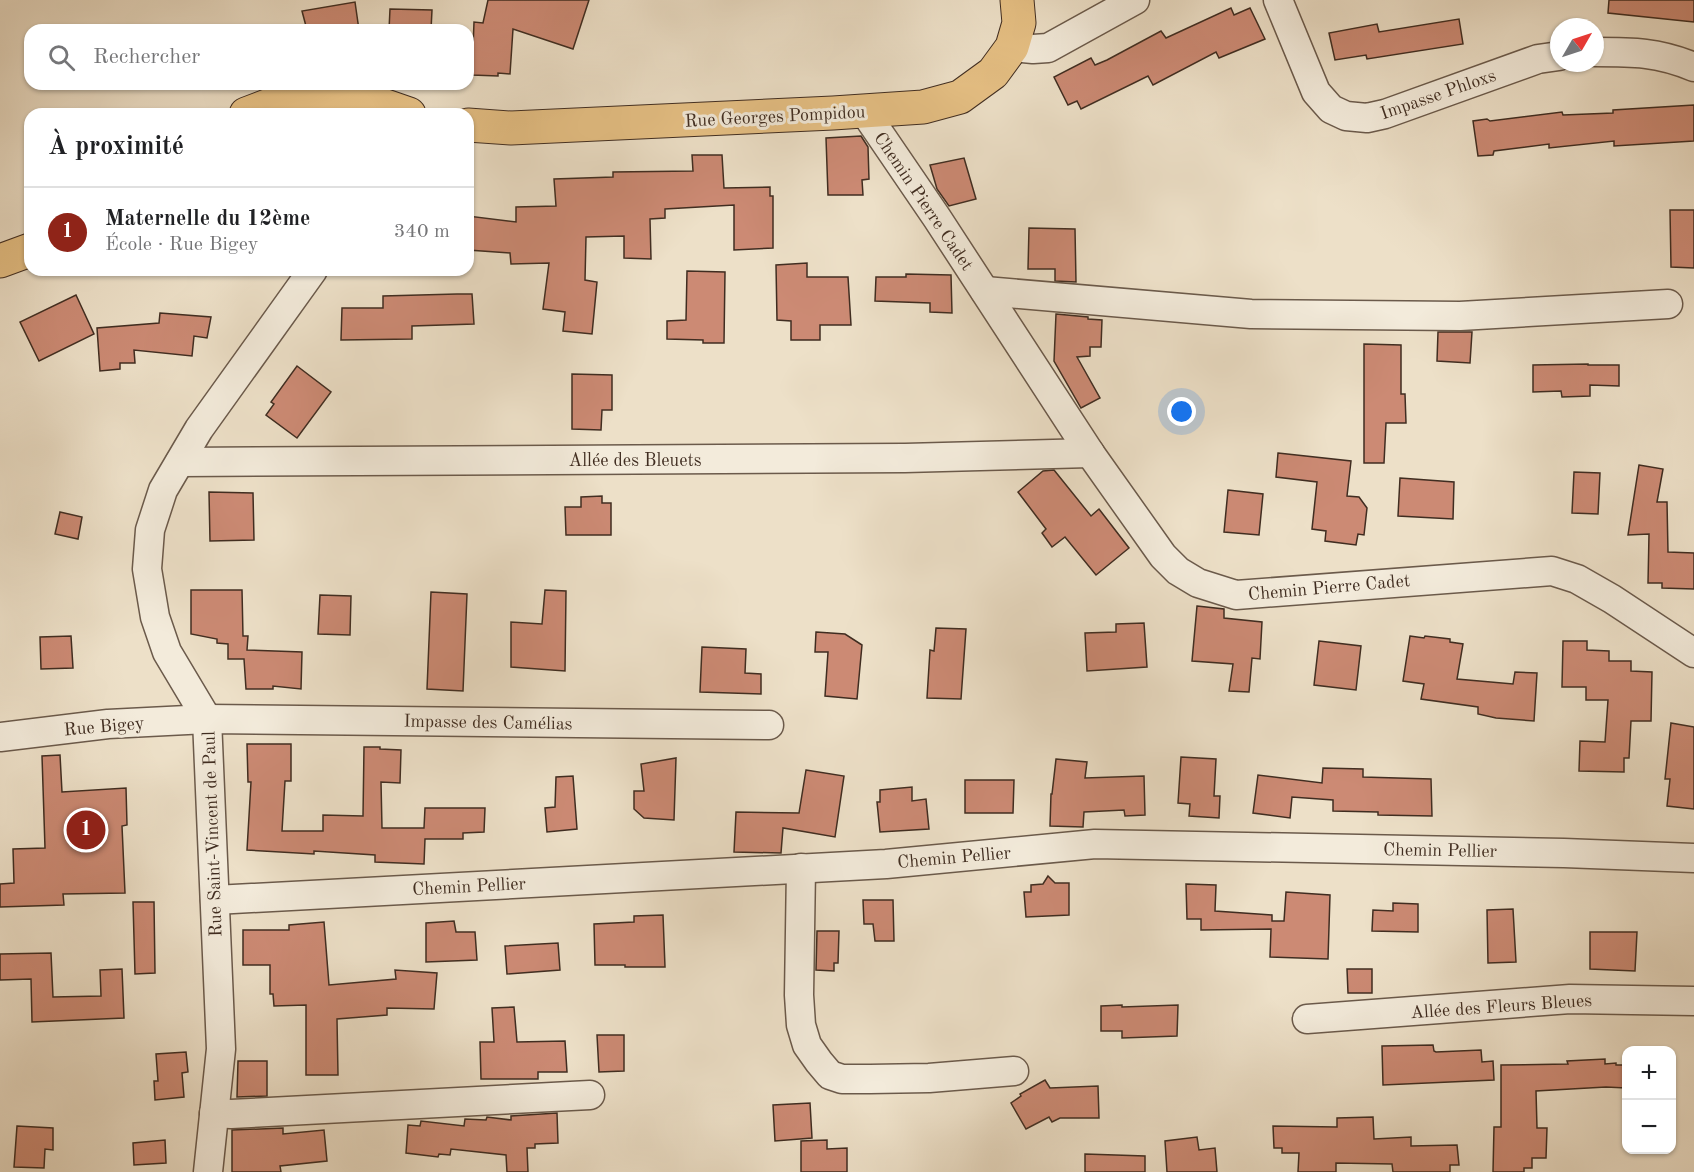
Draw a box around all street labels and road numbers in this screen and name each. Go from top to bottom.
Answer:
street label: Impasse Phloxs [1378,67,1499,123]
street label: Rue Georges Pompidou [684,103,866,131]
street label: Chemin Pierre Cadet [870,129,976,274]
street label: Allée des Bleuets [568,452,702,470]
street label: Chemin Pierre Cadet [1247,572,1411,604]
street label: Impasse des Camélias [403,713,573,733]
street label: Rue Bigey [63,714,145,739]
street label: Rue Saint-Vincent de Paul [200,731,226,937]
street label: Chemin Pellier [1383,841,1498,861]
street label: Chemin Pellier [897,844,1012,872]
street label: Chemin Pellier [412,875,527,899]
street label: Allée des Fleurs Bleues [1410,992,1593,1022]

